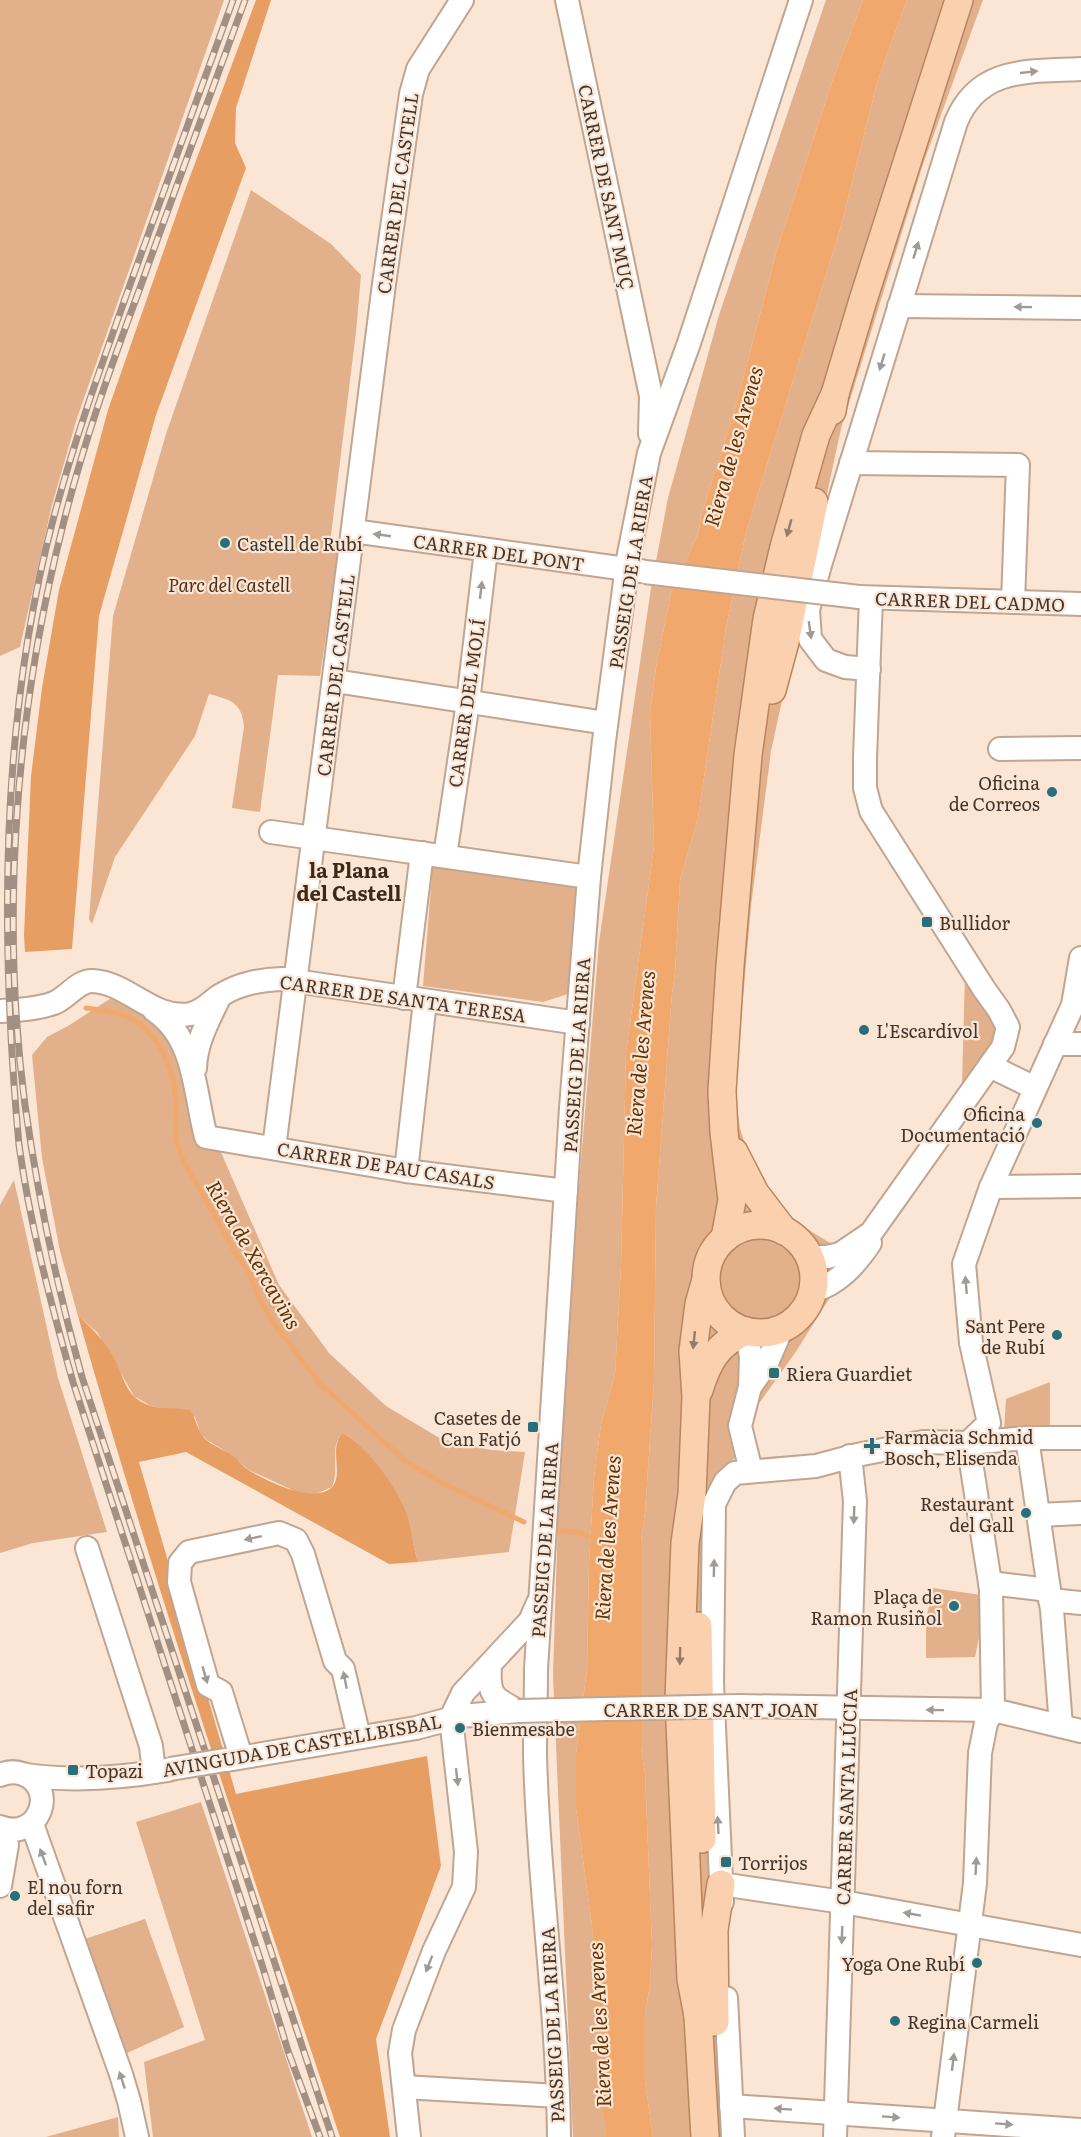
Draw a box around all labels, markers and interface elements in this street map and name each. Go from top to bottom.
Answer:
one-way arrow [1020,68,1039,77]
street label: CARRER DE SANT MUÇ [572,82,642,292]
street label: CARRER DEL CASTELL [369,90,425,296]
one-way arrow [912,241,921,259]
one-way arrow [1013,303,1032,312]
one-way arrow [876,353,886,371]
water label: Riera de les Arenes [695,362,769,530]
street label: PASSEIG DE LA RIERA [601,473,659,671]
one-way arrow [784,520,793,538]
street label: CARRER DEL PONT [412,527,586,577]
place label: Castell de Rubí [237,530,363,557]
one-way arrow [372,531,391,540]
marker: Castell de Rubí [218,536,232,550]
park label: Parc del Castell [168,571,291,598]
street label: CARRER DEL CASTELL [309,572,361,778]
one-way arrow [476,581,486,600]
street label: CARRER DEL CADMO [874,584,1066,618]
street label: CARRER DEL MOLÍ [441,617,491,789]
one-way arrow [805,621,815,640]
place label: Oficina de Correos [949,769,1040,817]
marker: Oficina de Correos [1045,785,1059,799]
district label: la Plana del Castell [296,854,402,907]
place label: Bullidor [939,909,1011,936]
marker: Bullidor [920,915,934,929]
street label: PASSEIG DE LA RIERA [556,956,596,1154]
street label: CARRER DE SANTA TERESA [278,967,528,1029]
water label: Riera de les Arenes [617,969,661,1137]
place label: L'Escardívol [876,1017,978,1044]
marker: L'Escardívol [857,1023,871,1037]
place label: Oficina Documentació [900,1100,1025,1148]
marker: Oficina Documentació [1030,1116,1044,1130]
street label: CARRER DE PAU CASALS [275,1134,497,1196]
water label: Riera de Xercavins [200,1174,310,1334]
one-way arrow [961,1275,971,1294]
place label: Sant Pere de Rubí [965,1312,1045,1360]
marker: Sant Pere de Rubí [1050,1328,1064,1342]
one-way arrow [689,1330,699,1349]
place label: Riera Guardiet [786,1360,913,1387]
marker: Riera Guardiet [767,1366,781,1380]
place label: Casetes de Can Fatjó [434,1404,521,1452]
marker: Casetes de Can Fatjó [526,1420,540,1434]
place label: Farmàcia Schmid Bosch, Elisenda [884,1423,1034,1471]
marker: Farmàcia Schmid Bosch, Elisenda [865,1439,879,1453]
street label: PASSEIG DE LA RIERA [524,1441,564,1639]
water label: Riera de les Arenes [585,1454,627,1622]
place label: Restaurant del Gall [920,1490,1015,1538]
one-way arrow [849,1505,859,1524]
marker: Restaurant del Gall [1019,1506,1033,1520]
one-way arrow [244,1534,262,1544]
one-way arrow [709,1558,718,1577]
place label: Plaça de Ramon Rusiñol [811,1583,942,1631]
marker: Plaça de Ramon Rusiñol [947,1599,961,1613]
one-way arrow [675,1647,685,1666]
one-way arrow [201,1666,210,1684]
one-way arrow [340,1671,349,1690]
street label: CARRER SANTA LLÚCIA [829,1688,863,1906]
street label: CARRER DE SANT JOAN [603,1696,819,1723]
one-way arrow [925,1705,944,1715]
street label: AVINGUDA DE CASTELLBISBAL [160,1707,444,1783]
place label: Bienmesabe [472,1715,575,1742]
marker: Bienmesabe [453,1721,467,1735]
place label: Topazi [85,1757,143,1784]
marker: Topazi [66,1763,80,1777]
one-way arrow [452,1767,462,1786]
one-way arrow [714,1816,723,1835]
one-way arrow [38,1848,48,1866]
place label: Torrijos [738,1849,807,1876]
marker: Torrijos [719,1855,733,1869]
one-way arrow [971,1857,980,1876]
place label: El nou forn del safir [27,1873,123,1921]
marker: El nou forn del safir [8,1889,22,1903]
one-way arrow [902,1909,921,1918]
one-way arrow [837,1926,846,1945]
street label: PASSEIG DE LA RIERA [533,1927,571,2123]
water label: Riera de les Arenes [579,1941,617,2109]
place label: Yoga One Rubí [841,1950,965,1977]
one-way arrow [424,1955,434,1973]
marker: Yoga One Rubí [970,1956,984,1970]
place label: Regina Carmeli [907,2008,1039,2035]
marker: Regina Carmeli [888,2014,902,2028]
one-way arrow [948,2053,957,2072]
one-way arrow [117,2071,127,2089]
one-way arrow [774,2105,793,2114]
one-way arrow [882,2112,901,2121]
one-way arrow [995,2120,1014,2129]

